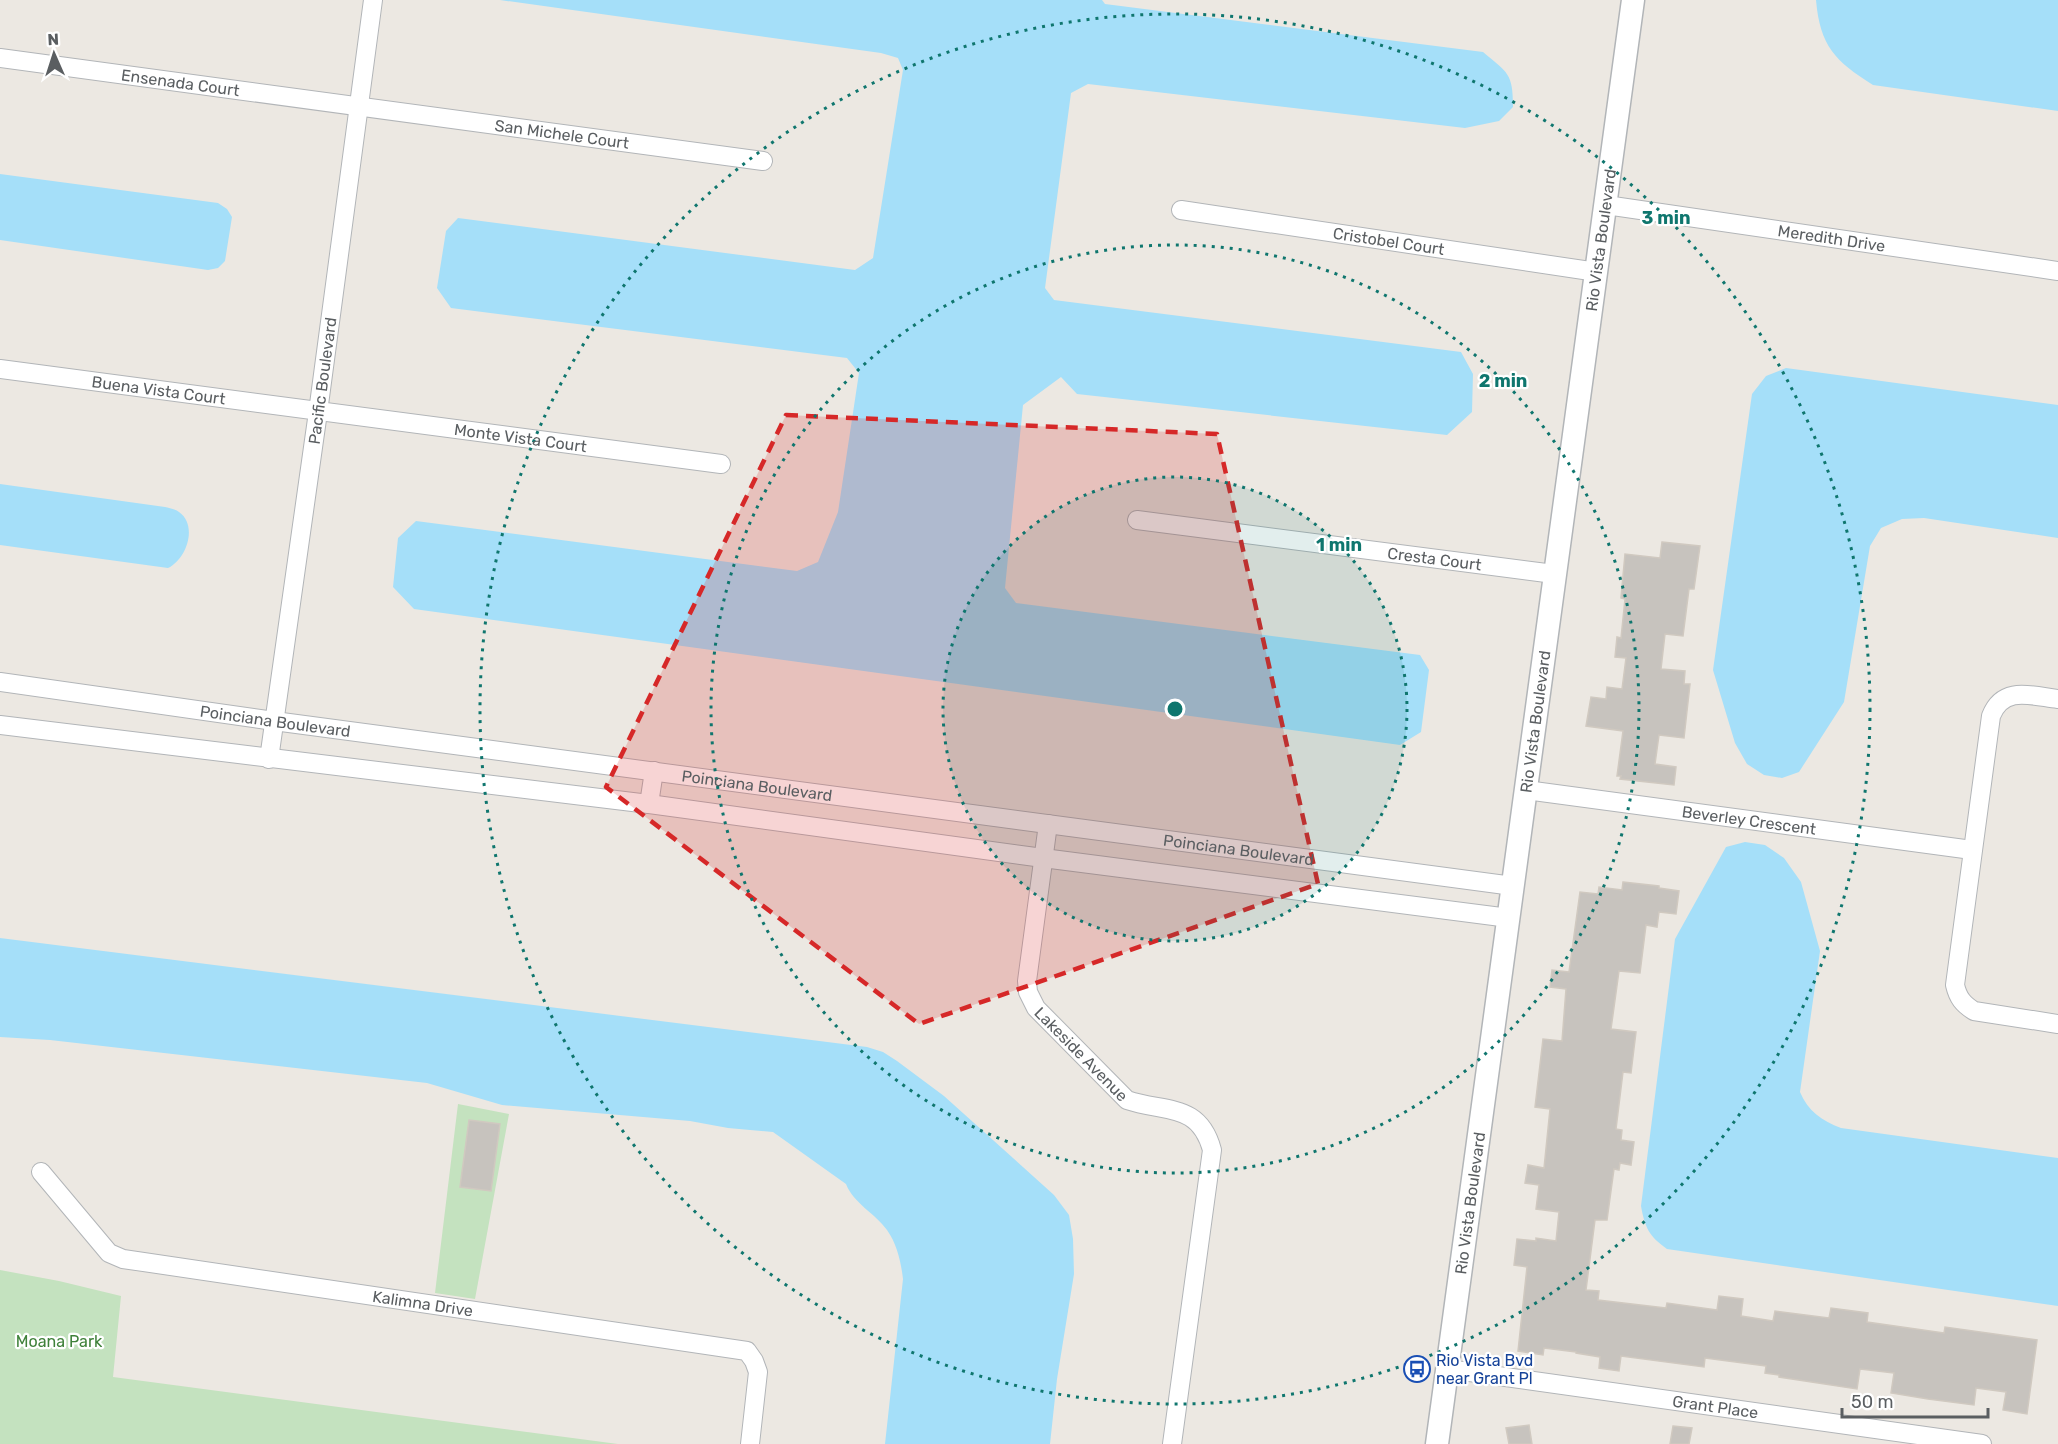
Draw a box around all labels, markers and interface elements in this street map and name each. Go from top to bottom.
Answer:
north arrow [24,24,84,84]
text: N [47,30,59,49]
street label: Ensenada Court [120,65,241,100]
street label: San Michele Court [494,115,630,152]
street label: Rio Vista Boulevard [1581,168,1619,312]
text: 3 min [1642,207,1690,229]
street label: Meredith Drive [1777,221,1887,255]
street label: Cristobel Court [1332,223,1446,259]
street label: Pacific Boulevard [304,316,340,446]
text: 2 min [1479,370,1527,392]
street label: Buena Vista Court [91,372,227,408]
street label: Monte Vista Court [453,419,588,456]
text: 1 min [1316,534,1362,556]
street label: Cresta Court [1386,543,1483,574]
street label: Rio Vista Boulevard [1516,649,1554,794]
centre of rings [1165,699,1185,719]
street label: Poinciana Boulevard [199,701,352,741]
street label: Poinciana Boulevard [680,766,834,805]
street label: Beverley Crescent [1681,802,1817,838]
street label: Poinciana Boulevard [1162,830,1315,869]
street label: Lakeside Avenue [1031,1003,1132,1105]
street label: Rio Vista Boulevard [1451,1131,1489,1276]
street label: Kalimna Drive [371,1286,474,1320]
park label: Moana Park [16,1332,103,1351]
place label: Rio Vista Bvd near Grant Pl [1436,1351,1533,1388]
bus stop icon: Rio Vista Bvd near Grant Pl [1402,1354,1432,1384]
scale bar [1842,1381,1988,1419]
street label: Grant Place [1671,1391,1759,1422]
text: 50 m [1851,1391,1894,1413]

